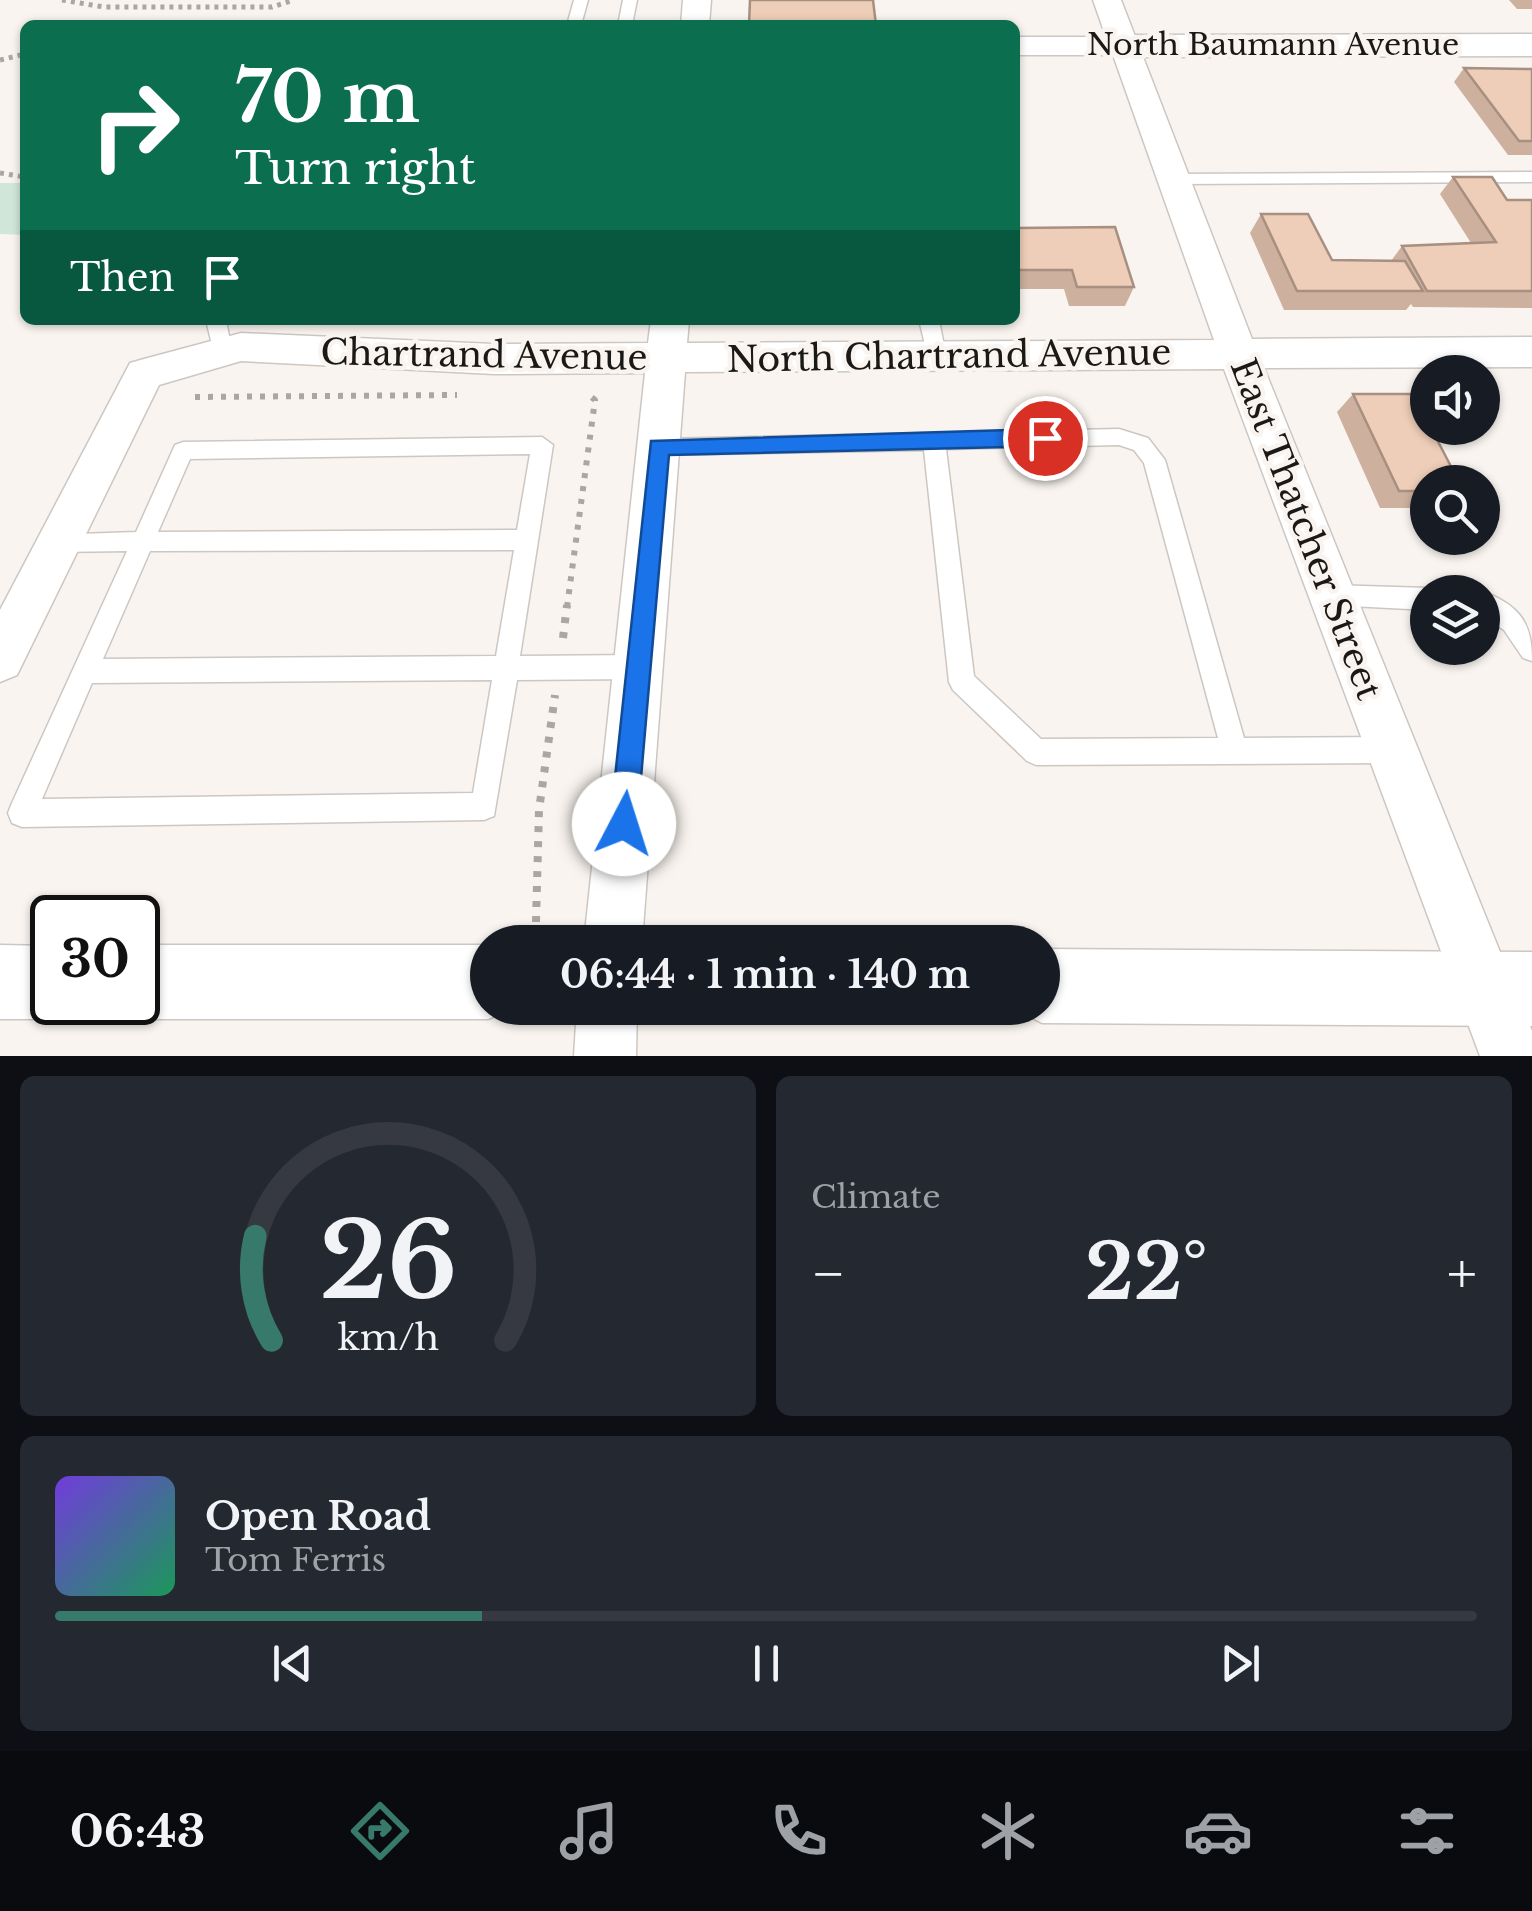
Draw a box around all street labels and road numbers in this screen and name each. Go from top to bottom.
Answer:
street label: North Baumann Avenue [1087,26,1459,63]
street label: Chartrand Avenue [320,330,648,379]
street label: North Chartrand Avenue [726,330,1172,381]
street label: East Thatcher Street [1222,352,1391,705]

